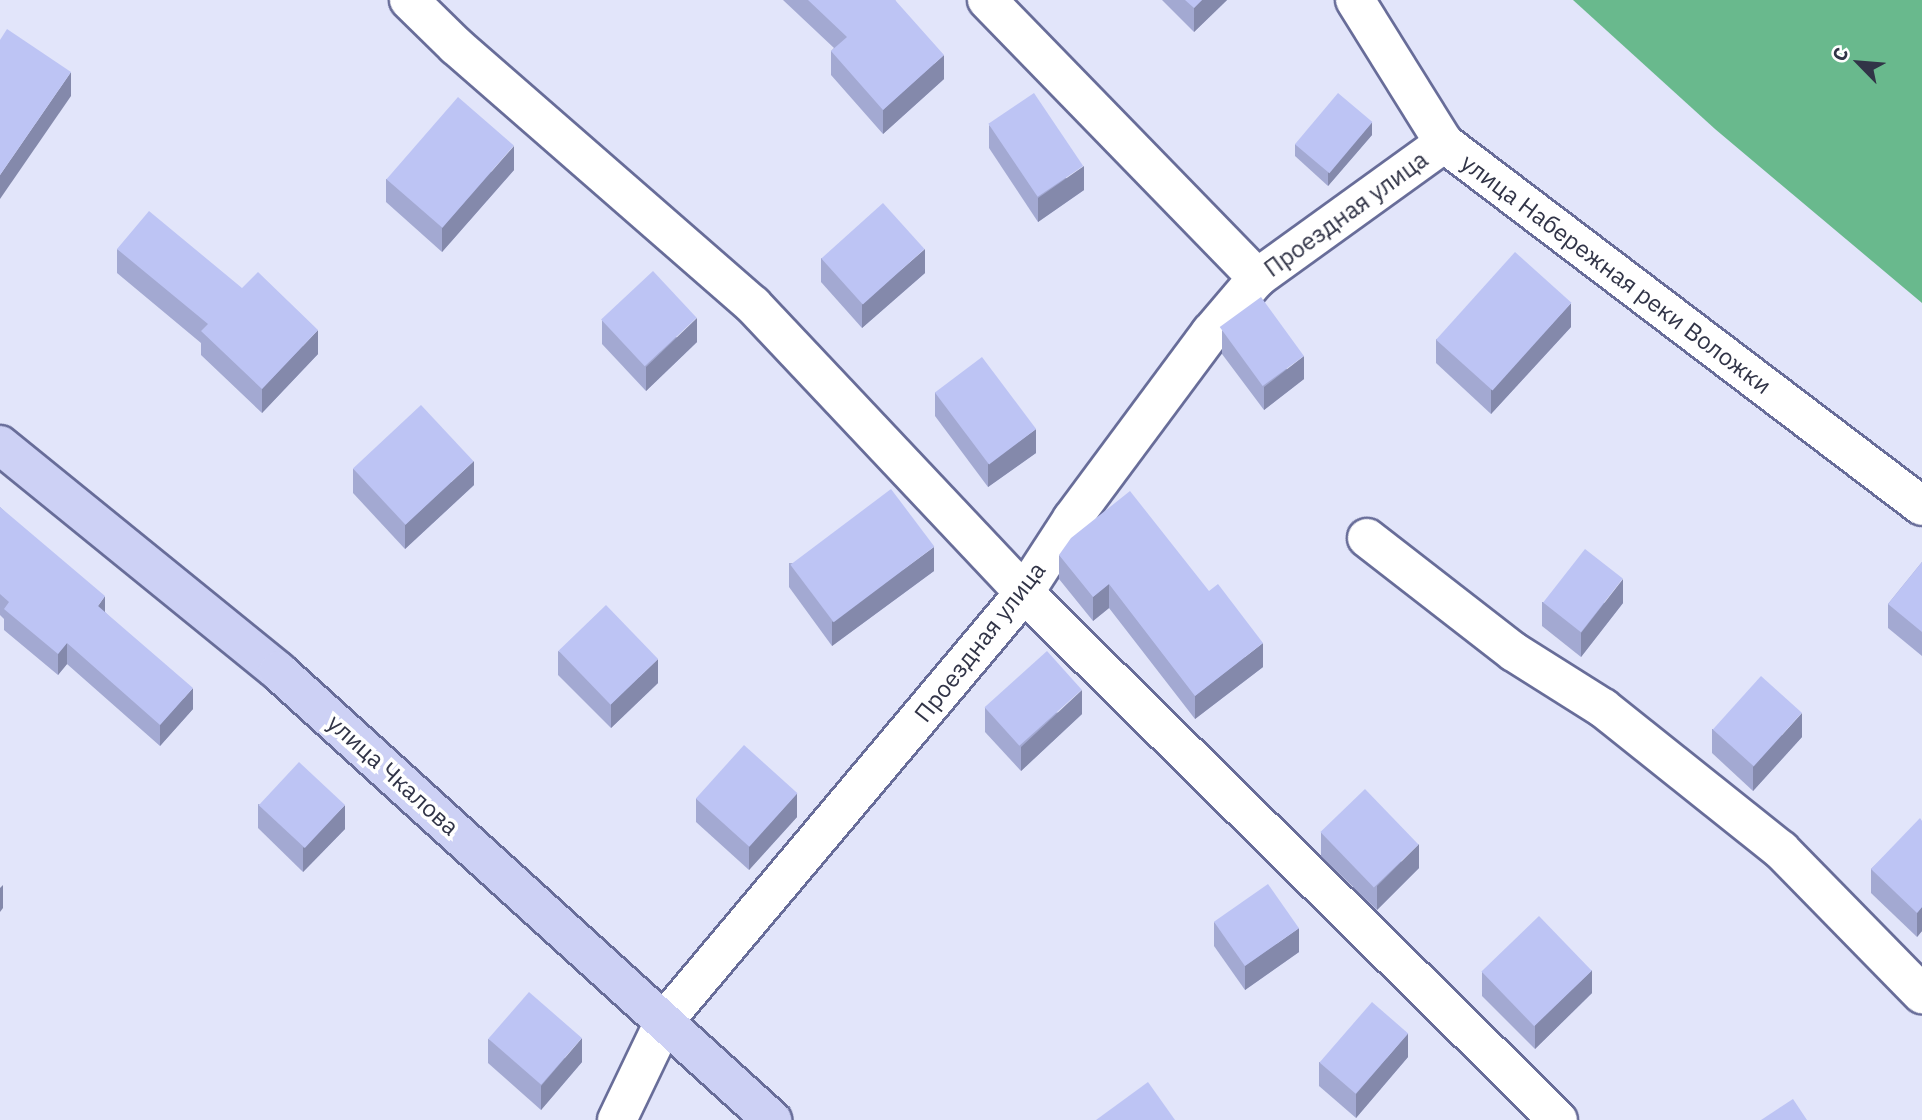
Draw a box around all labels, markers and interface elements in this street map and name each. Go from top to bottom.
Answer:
north arrow [1824,28,1894,98]
text: С [1826,43,1853,65]
street label: Проездная улица [1258,145,1434,283]
street label: улица Набережная реки Воложки [1455,148,1777,400]
street label: Проездная улица [908,556,1052,728]
street label: улица Чкалова [321,709,465,841]

